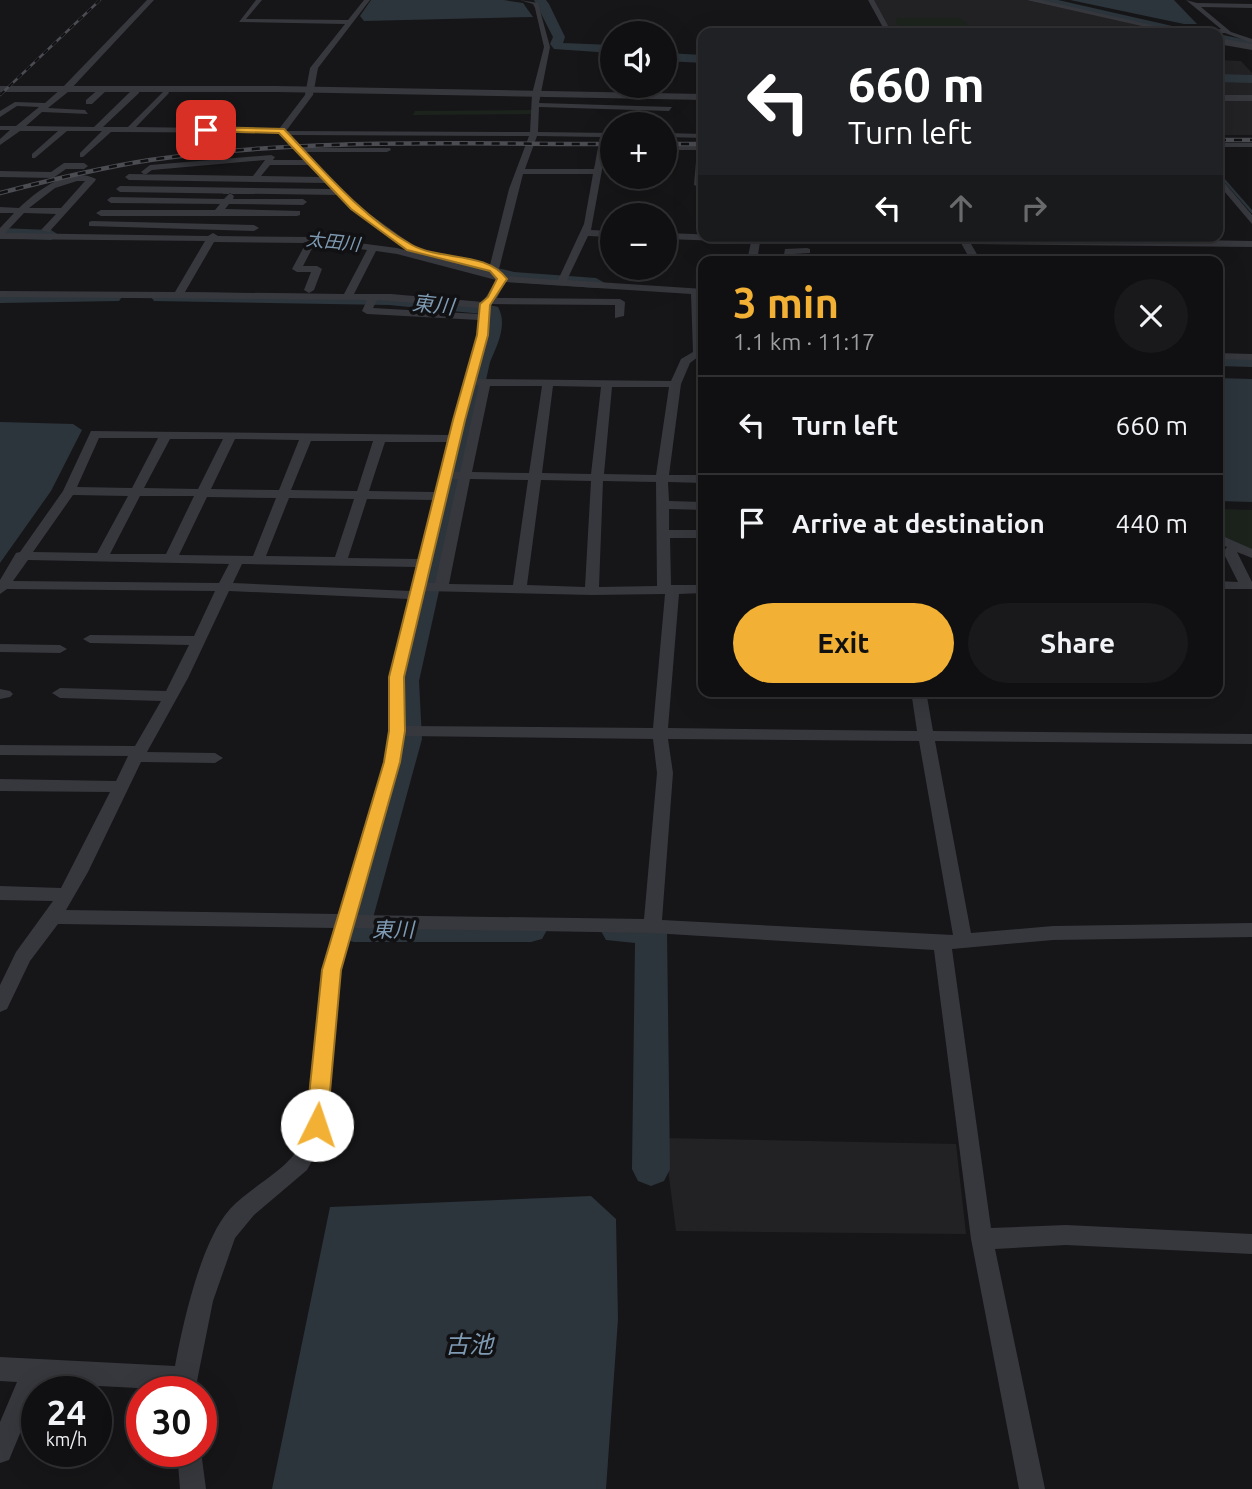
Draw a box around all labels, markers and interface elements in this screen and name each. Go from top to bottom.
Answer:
map controls [600,21,677,280]
button: sound [600,21,677,98]
icon: left [733,56,824,147]
text: 660 m [848,56,985,111]
pin [176,100,236,160]
icon: arrive [187,111,225,149]
button: + [600,112,677,189]
text: Turn left [848,114,972,150]
icon: left [869,189,907,227]
icon: ahead [942,189,980,227]
icon: right [1015,189,1053,227]
button: − [600,203,677,280]
water label: 太田川 [305,228,363,254]
text: 3 min [733,279,839,326]
button: close [1114,279,1188,353]
water label: 東川 [411,290,457,318]
text: 1.1 km · 11:17 [733,329,875,354]
icon: left [733,406,771,444]
text: Turn left [792,411,898,440]
text: 660 m [1116,411,1188,440]
icon: arrive [733,504,771,542]
text: Arrive at destination [792,509,1045,538]
text: 440 m [1116,509,1188,538]
button: Exit [733,603,954,683]
button: Share [968,603,1188,683]
water label: 東川 [372,917,416,941]
position arrow [280,1088,354,1162]
water label: 古池 [445,1331,495,1358]
speed limit sign: 30 [126,1376,217,1467]
text: 24 [47,1392,86,1432]
text: km/h [46,1429,87,1449]

